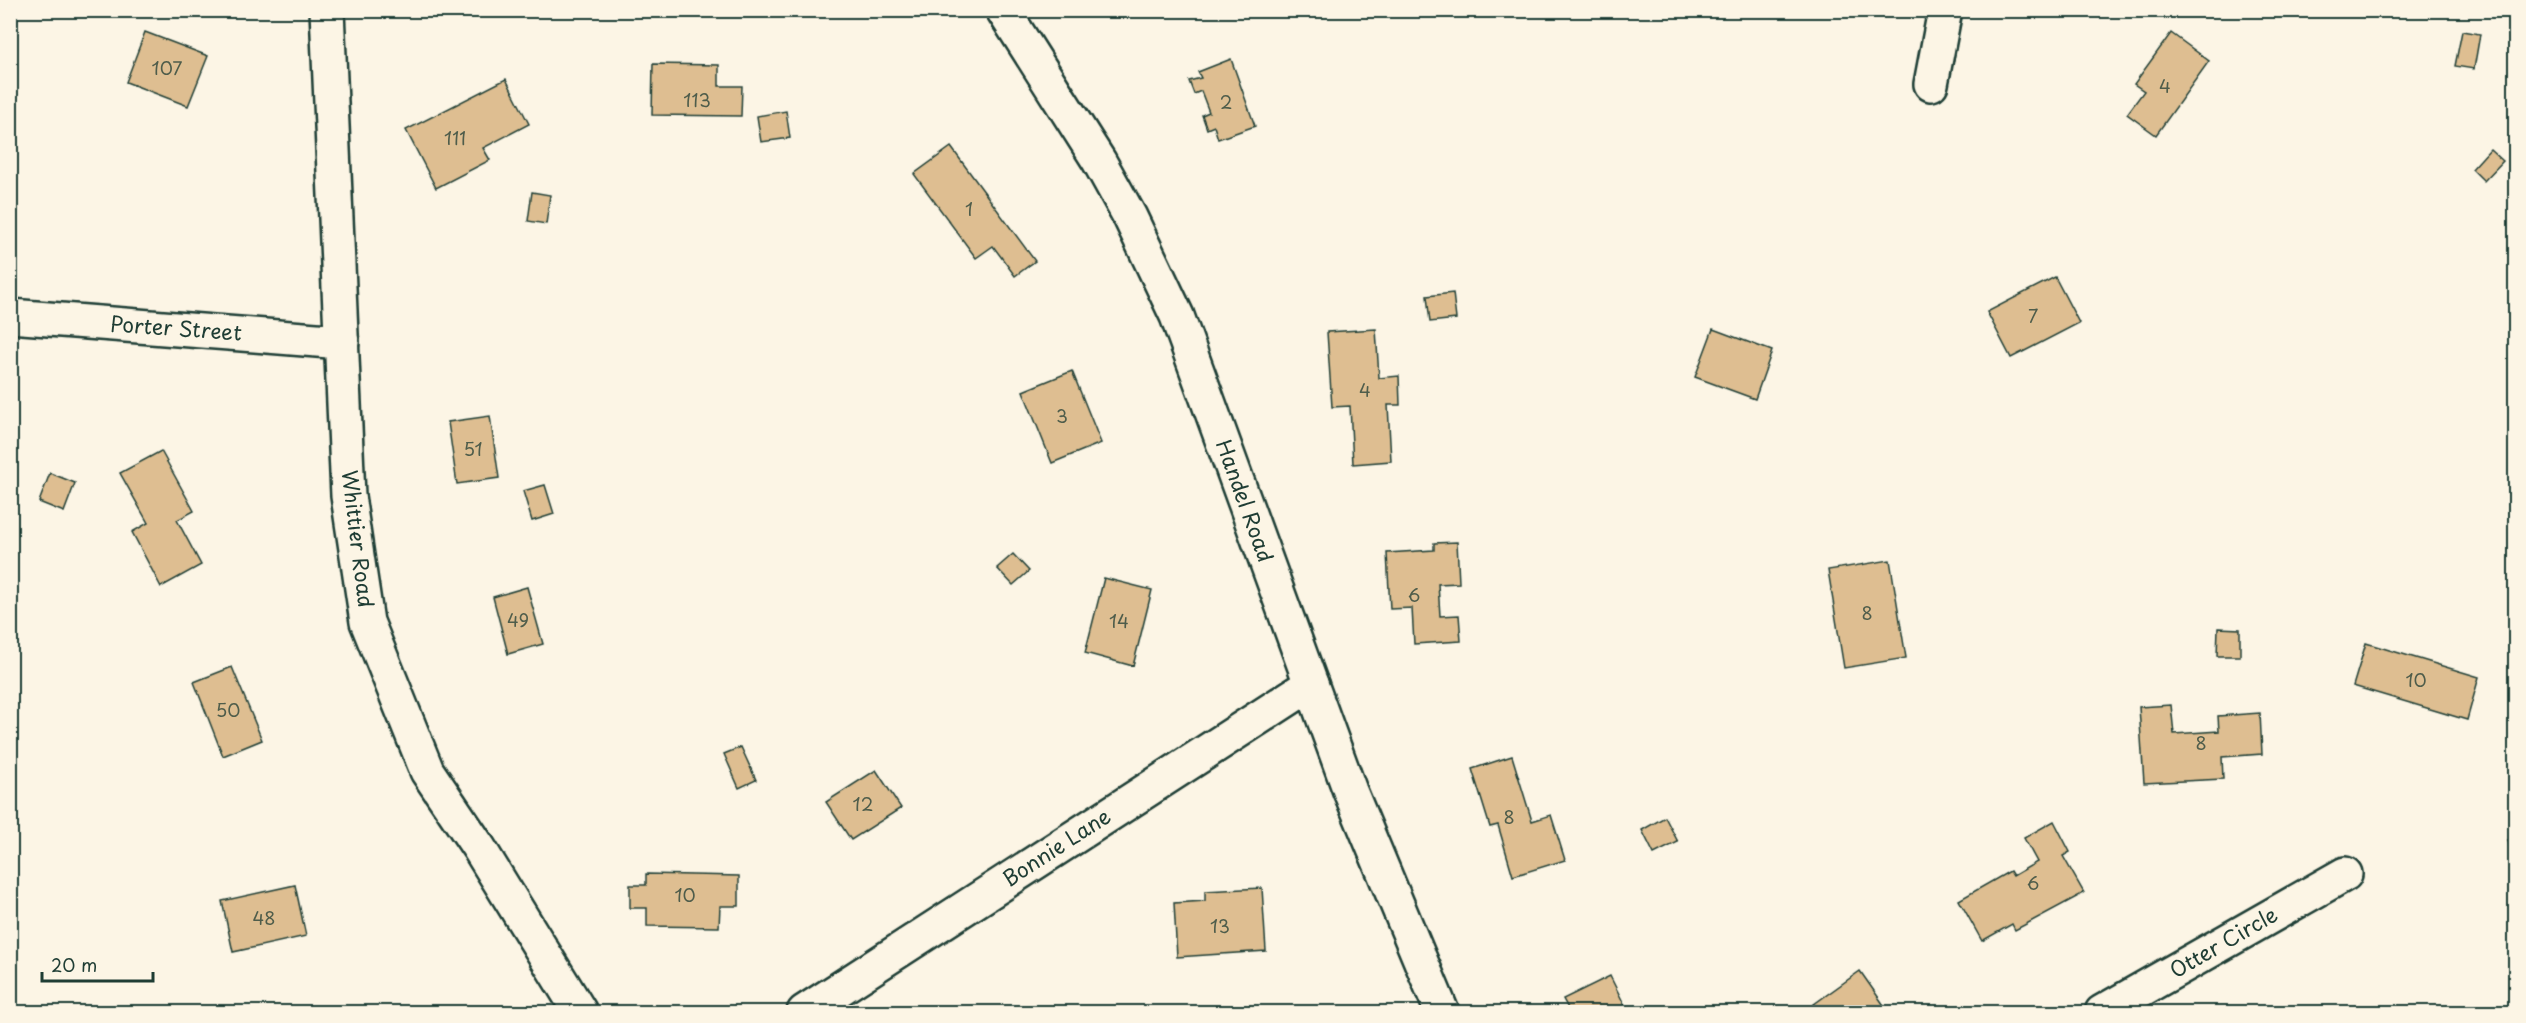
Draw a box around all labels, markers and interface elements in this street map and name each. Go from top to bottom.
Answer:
house number: 107 [152,54,182,81]
house number: 4 [2159,72,2171,99]
house number: 113 [683,86,711,113]
house number: 2 [1220,88,1232,115]
house number: 111 [444,124,466,151]
house number: 1 [965,195,973,222]
house number: 7 [2028,302,2038,329]
street label: Porter Street [109,306,243,348]
house number: 4 [1359,376,1371,403]
house number: 3 [1056,402,1068,429]
house number: 51 [463,435,483,462]
street label: Handel Road [1209,435,1283,566]
street label: Whittier Road [335,468,383,609]
house number: 6 [1408,581,1420,608]
house number: 8 [1861,599,1873,626]
house number: 49 [507,606,529,633]
house number: 14 [1109,607,1129,634]
house number: 10 [2405,666,2427,693]
house number: 50 [216,696,240,723]
house number: 8 [2195,729,2207,756]
house number: 12 [853,790,873,817]
street label: Bonnie Lane [995,799,1116,893]
house number: 8 [1503,803,1515,830]
house number: 6 [2027,869,2039,896]
house number: 10 [674,881,696,908]
street label: Otter Circle [2163,897,2283,985]
house number: 48 [252,904,276,931]
house number: 13 [1210,912,1230,939]
scale bar [42,945,153,983]
text: 20 m [51,951,97,978]

